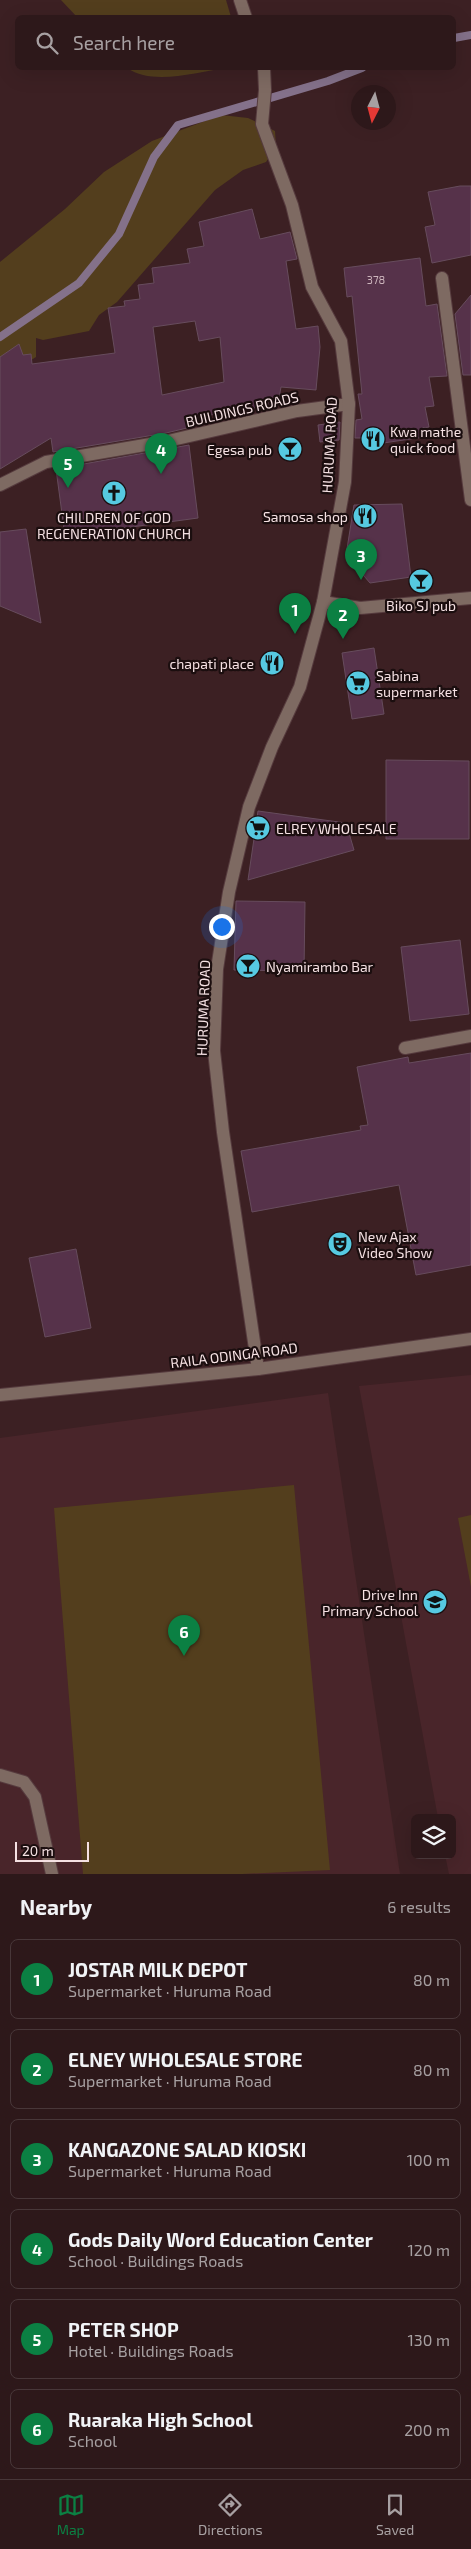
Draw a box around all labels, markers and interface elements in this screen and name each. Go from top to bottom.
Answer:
search box [15,15,456,70]
icon: search [33,29,61,57]
text: Search here [73,31,175,54]
north arrow [351,85,396,130]
house number: 378 [367,273,385,286]
street label: BUILDINGS ROADS [184,388,300,430]
street label: HURUMA ROAD [318,396,340,494]
place label: Kwa mathe quick food [390,423,461,456]
restaurant icon: Kwa mathe quick food [360,426,386,452]
pin: 4 [145,433,177,474]
bar icon: Egesa pub [277,436,303,462]
place label: Egesa pub [207,441,272,458]
pin: 5 [52,447,84,488]
church icon: CHILDREN OF GOD REGENERATION CHURCH [101,480,127,506]
restaurant icon: Samosa shop [352,503,378,529]
place label: Samosa shop [263,508,348,525]
place label: CHILDREN OF GOD REGENERATION CHURCH [37,509,191,542]
pin: 3 [345,539,377,580]
bar icon: Biko SJ pub [408,568,434,594]
pin: 1 [279,593,311,634]
place label: Biko SJ pub [386,597,456,614]
pin: 2 [327,598,359,639]
restaurant icon: chapati place [259,650,285,676]
place label: chapati place [169,655,254,672]
place label: Sabina supermarket [376,667,458,700]
supermarket icon: Sabina supermarket [345,670,371,696]
supermarket icon: ELREY WHOLESALE [245,815,271,841]
place label: ELREY WHOLESALE [276,820,397,837]
your location [209,914,235,940]
bar icon: Nyamirambo Bar [235,953,261,979]
place label: Nyamirambo Bar [266,958,374,975]
street label: HURUMA ROAD [193,960,213,1056]
place label: New Ajax Video Show [358,1228,433,1261]
theatre icon: New Ajax Video Show [327,1231,353,1257]
street label: RAILA ODINGA ROAD [169,1339,299,1371]
place label: Drive Inn Primary School [322,1586,419,1619]
school or university icon: Drive Inn Primary School [422,1589,448,1615]
pin: 6 [168,1615,200,1656]
map controls [411,1814,456,1859]
button: layers [411,1814,456,1859]
scale bar [15,1839,89,1862]
text: 20 m [22,1842,54,1859]
text: Nearby [20,1894,92,1919]
text: 6 results [387,1897,451,1916]
text: JOSTAR MILK DEPOT [68,1958,248,1981]
text: 1 [34,1970,40,1989]
text: 80 m [413,1970,450,1989]
text: Supermarket · Huruma Road [68,1981,272,2000]
text: ELNEY WHOLESALE STORE [68,2048,302,2071]
text: 2 [32,2060,42,2079]
text: 80 m [413,2060,450,2079]
text: Supermarket · Huruma Road [68,2071,272,2090]
text: KANGAZONE SALAD KIOSKI [68,2138,306,2161]
text: 3 [32,2150,42,2169]
text: 100 m [407,2150,450,2169]
text: Supermarket · Huruma Road [68,2161,272,2180]
text: Gods Daily Word Education Center [68,2228,373,2251]
text: 4 [32,2240,42,2259]
text: 120 m [407,2240,450,2259]
text: School · Buildings Roads [68,2251,243,2270]
text: PETER SHOP [68,2318,179,2341]
text: 5 [33,2330,41,2349]
text: 130 m [408,2330,450,2349]
text: Hotel · Buildings Roads [68,2341,234,2360]
text: Ruaraka High School [68,2408,253,2431]
text: 6 [32,2420,42,2439]
text: 200 m [404,2420,450,2439]
text: School [68,2431,117,2450]
tab: Map [57,2491,85,2538]
tab: Directions [198,2491,263,2538]
tab: Saved [376,2491,414,2538]

